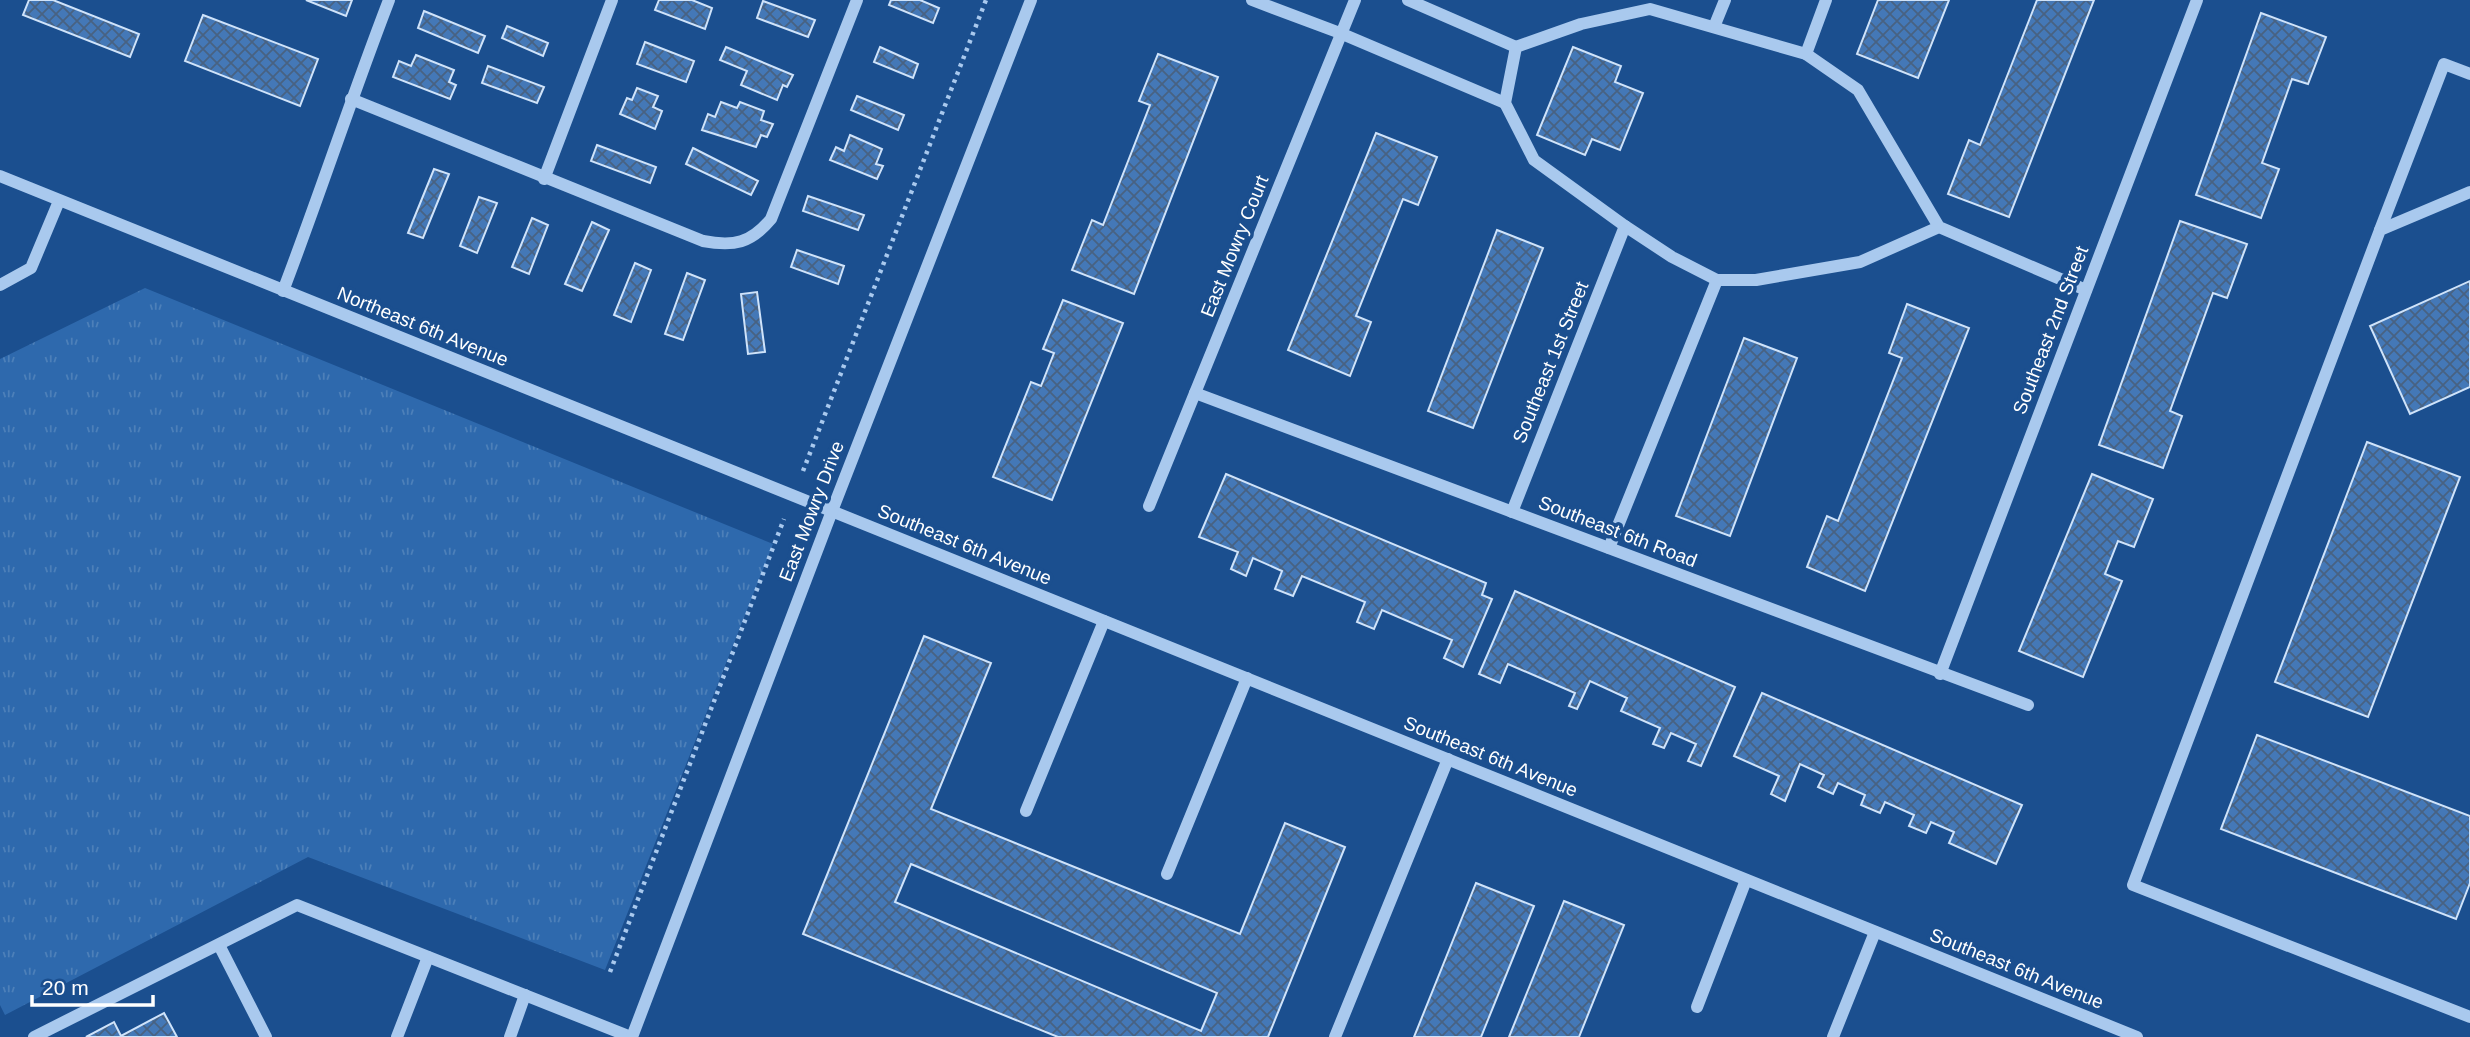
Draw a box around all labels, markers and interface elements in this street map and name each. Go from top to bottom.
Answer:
street label: East Mowry Court [1196,172,1273,320]
street label: Southeast 2nd Street [2009,242,2093,417]
street label: Southeast 1st Street [1508,278,1593,446]
street label: Northeast 6th Avenue [334,283,511,370]
street label: East Mowry Drive [775,438,848,584]
street label: Southeast 6th Road [1536,492,1700,571]
street label: Southeast 6th Avenue [875,500,1055,589]
street label: Southeast 6th Avenue [1401,712,1581,801]
street label: Southeast 6th Avenue [1927,924,2107,1013]
scale bar [32,964,152,1008]
text: 20 m [42,976,89,999]

